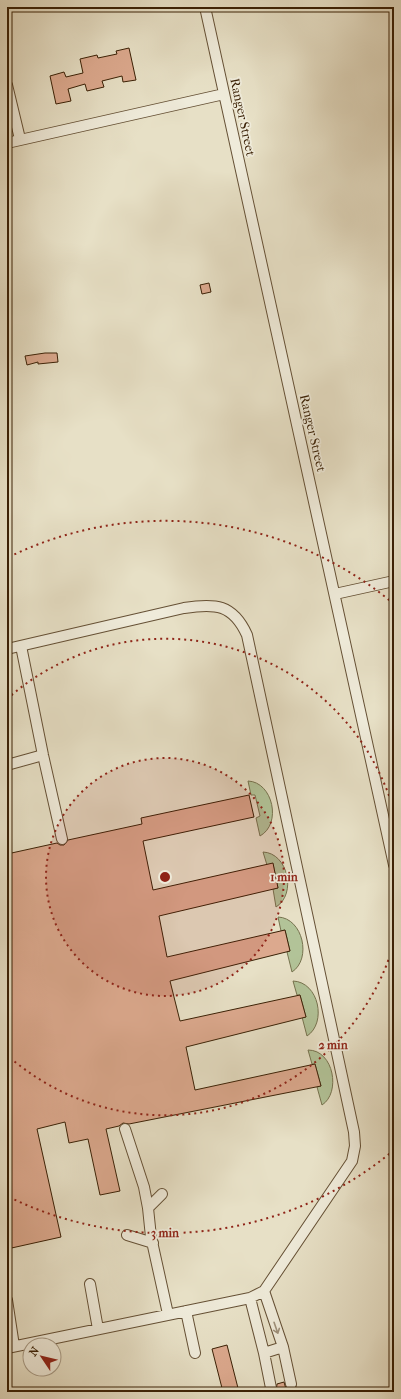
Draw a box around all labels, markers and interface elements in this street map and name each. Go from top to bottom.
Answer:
street label: Ranger Street [227,77,259,158]
street label: Ranger Street [297,393,329,474]
centre of rings [158,870,172,884]
text: 1 min [270,870,299,884]
text: 2 min [318,1038,349,1052]
text: 3 min [151,1226,180,1241]
one-way arrow [273,1321,281,1333]
north arrow [22,1337,62,1377]
text: N [26,1344,42,1359]

